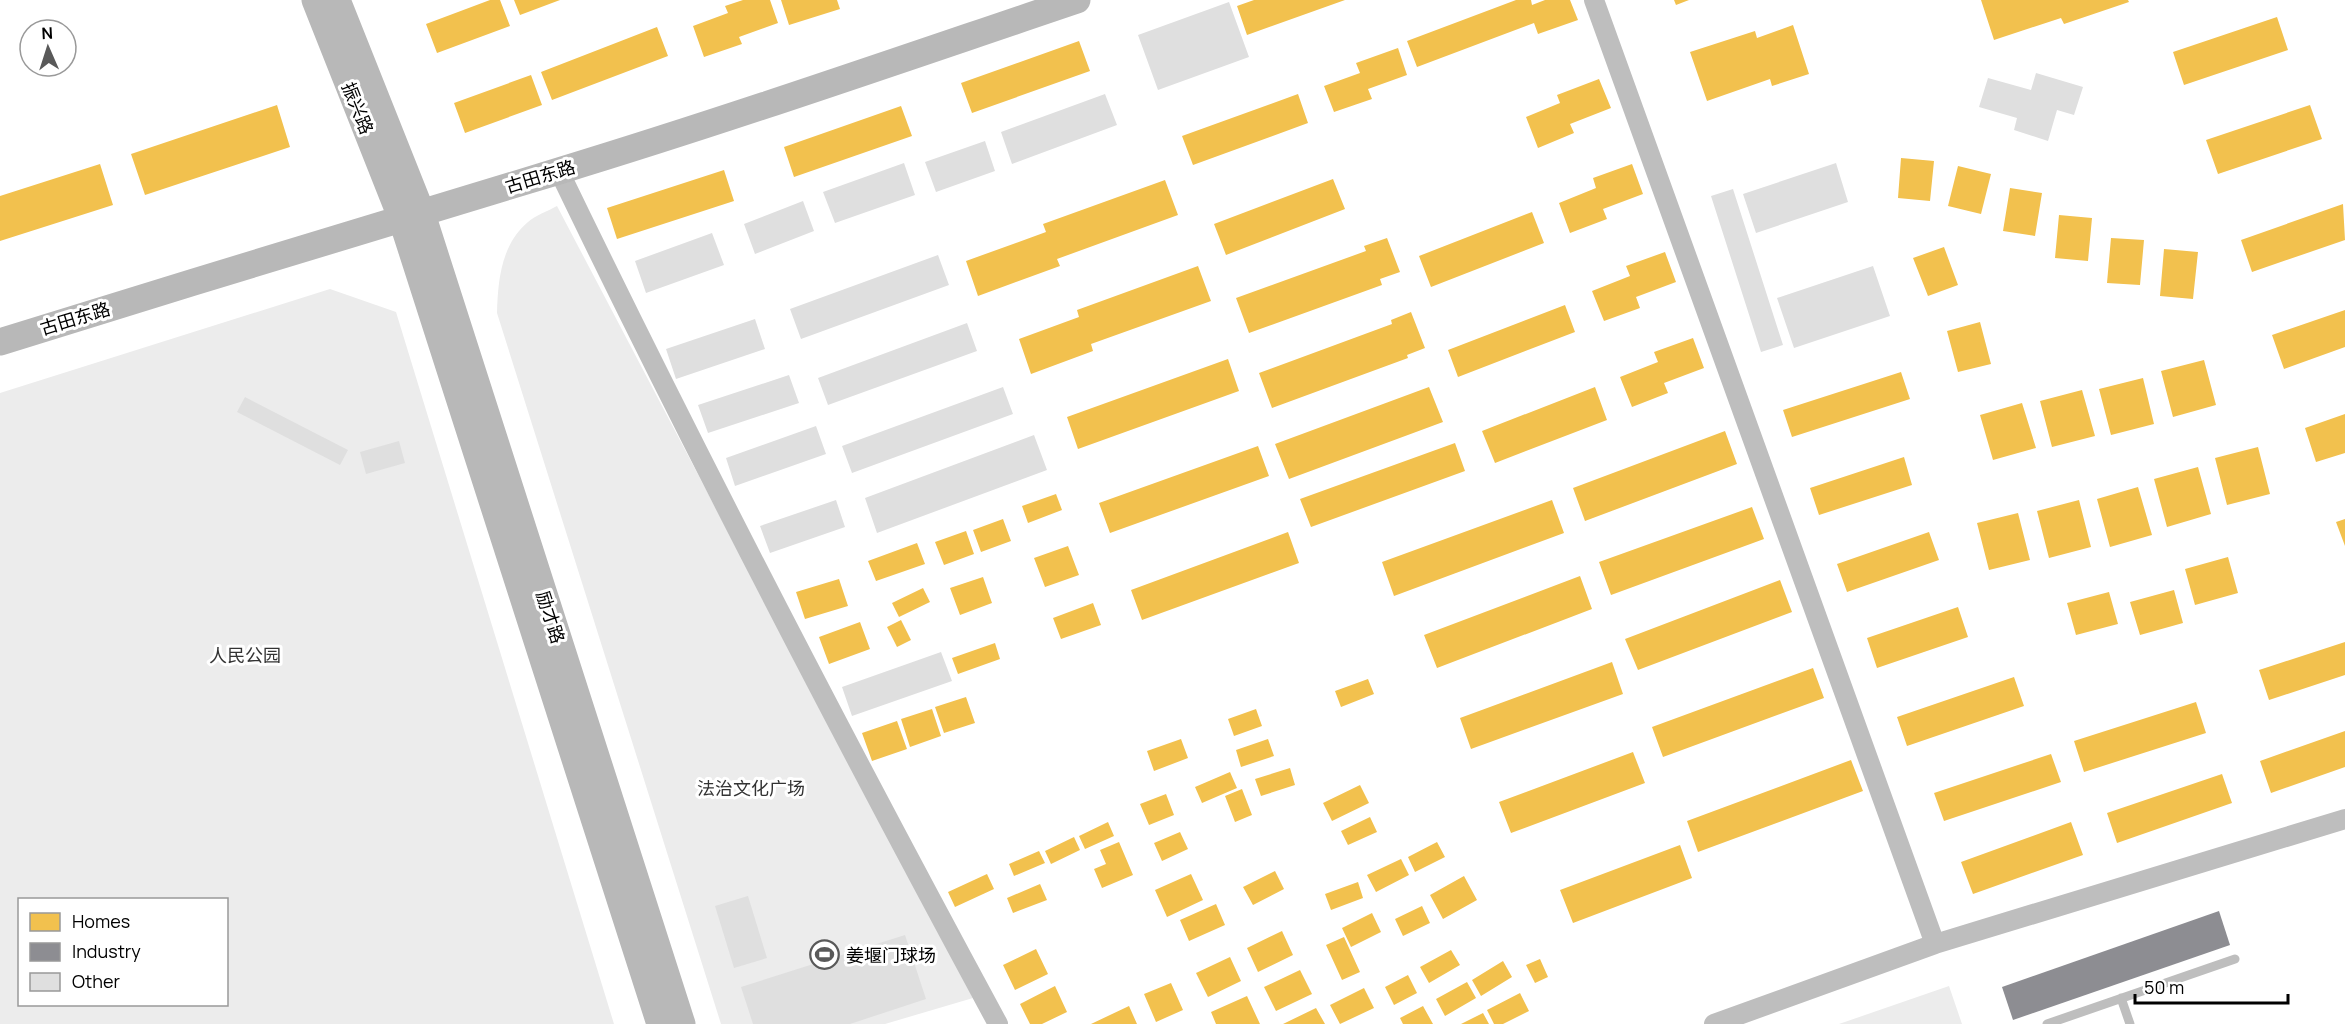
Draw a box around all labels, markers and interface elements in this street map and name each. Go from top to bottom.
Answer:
north arrow [18,18,78,78]
text: N [41,22,54,44]
street label: 振兴路 [337,78,379,138]
street label: 古田东路 [502,154,578,198]
street label: 古田东路 [37,296,113,340]
street label: 励才路 [531,588,571,646]
park label: 人民公园 [209,643,281,667]
park label: 法治文化广场 [697,776,805,800]
legend [18,898,228,1006]
text: Homes [72,909,130,933]
text: Industry [72,939,141,963]
sports icon: 姜堰门球场 [809,939,841,971]
place label: 姜堰门球场 [846,943,936,967]
scale bar [2135,967,2288,1005]
text: Other [72,969,120,993]
text: 50 m [2144,975,2184,999]

